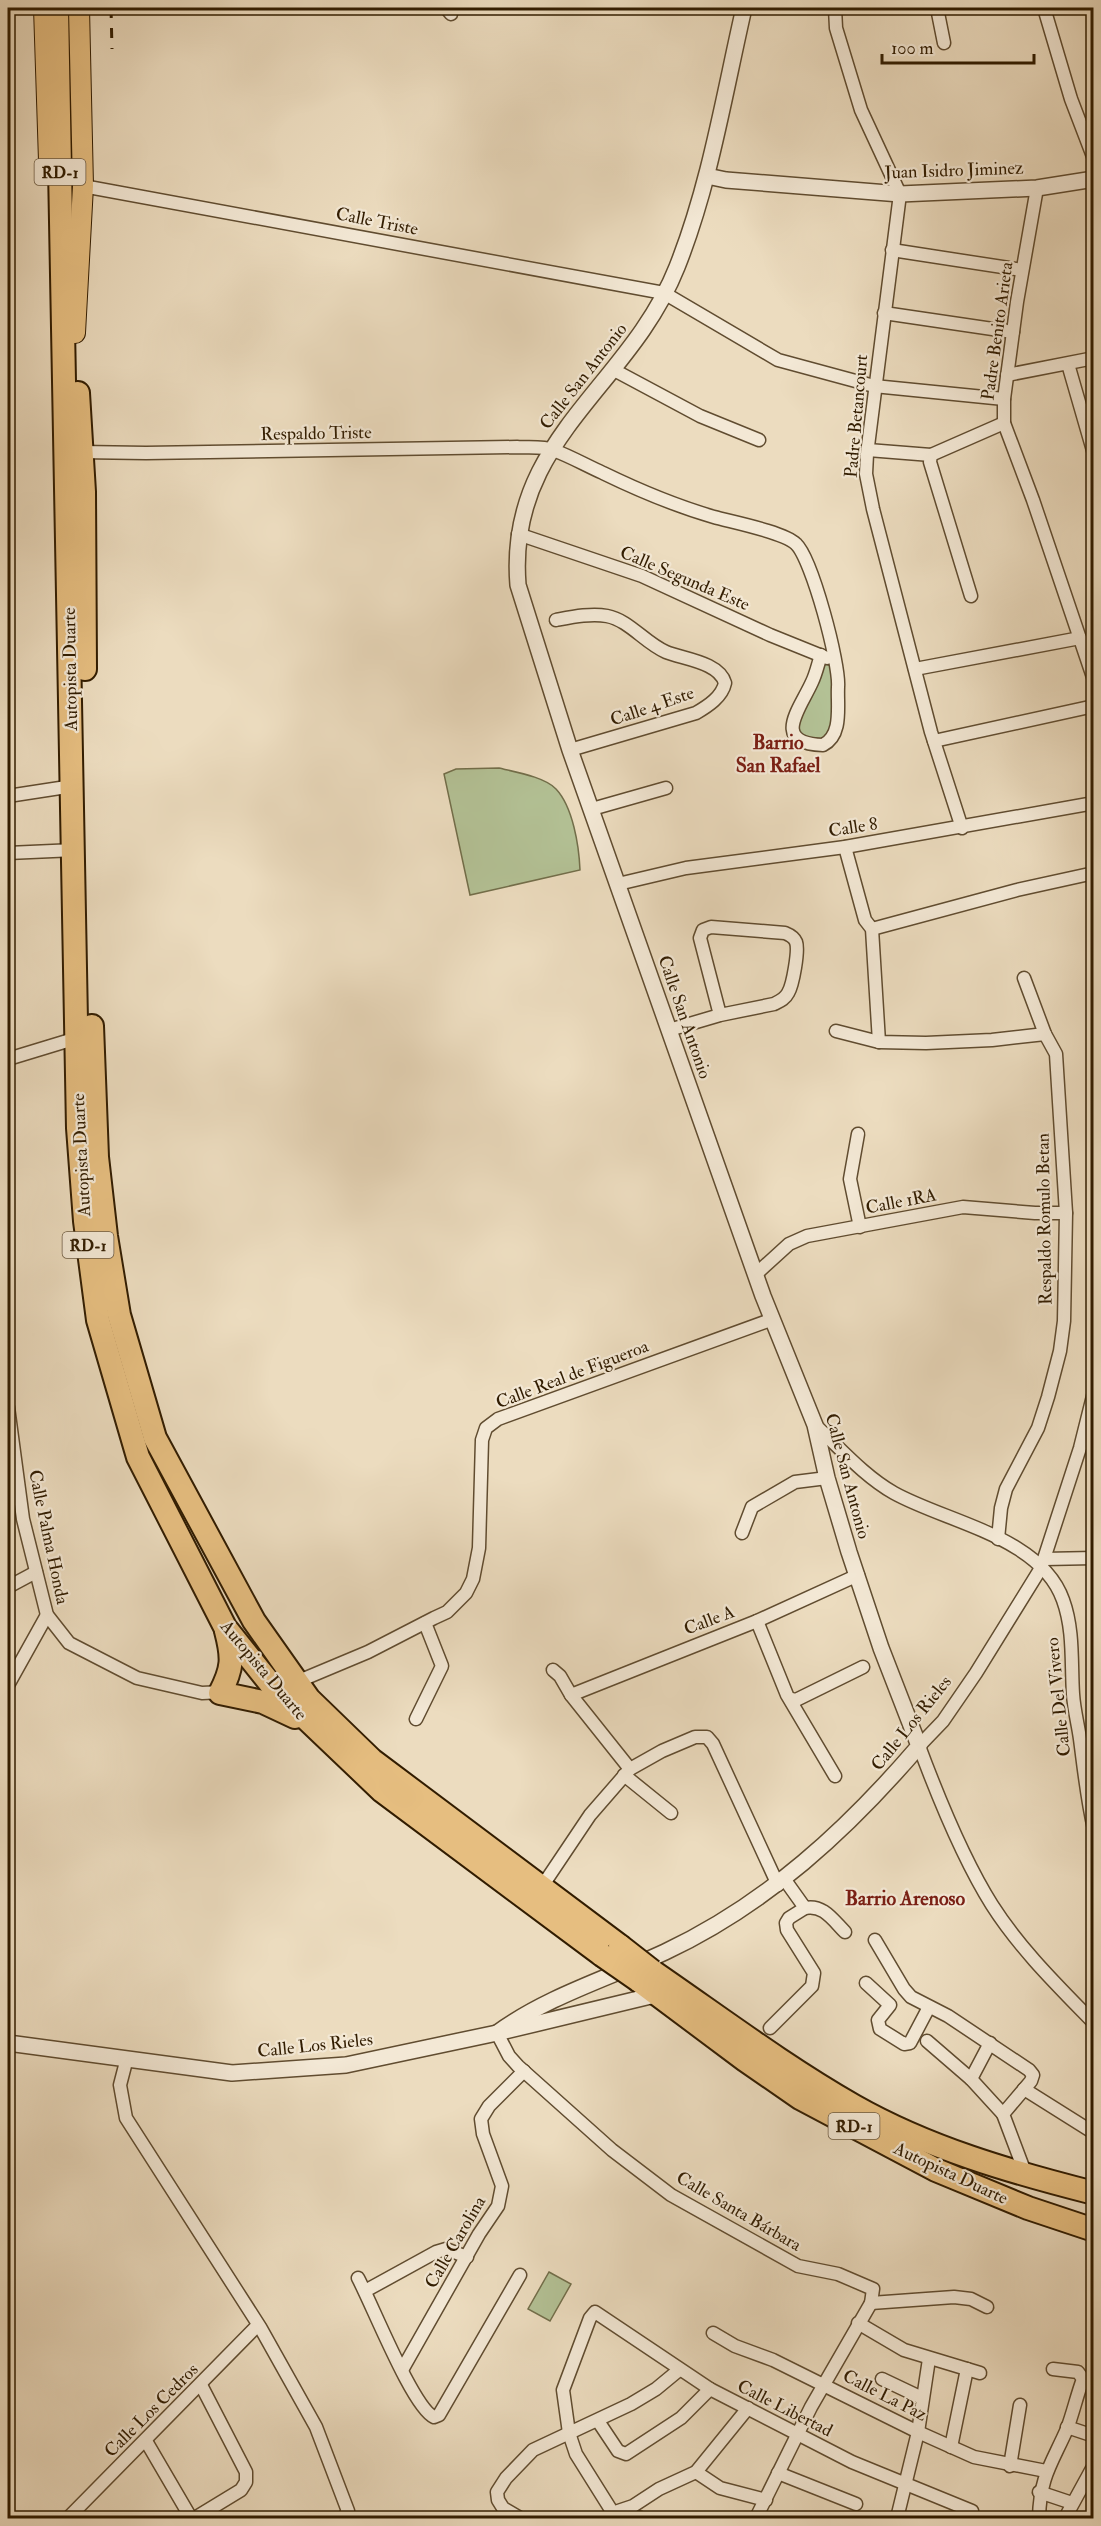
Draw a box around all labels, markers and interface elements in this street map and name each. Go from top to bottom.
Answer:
scale bar [882,27,1034,65]
text: 100 m [891,37,934,60]
street label: Juan Isidro Jiminez [883,157,1024,184]
road number: RD-1 [34,159,86,185]
street label: Calle Triste [334,202,421,241]
street label: Padre Benito Arieta [976,260,1019,402]
street label: Calle San Antonio [535,318,632,434]
street label: Padre Betancourt [840,353,873,479]
street label: Respaldo Triste [260,421,372,446]
street label: Calle Segunda Este [617,541,754,616]
street label: Autopista Duarte [58,607,83,732]
street label: Calle 4 Este [607,681,697,732]
district label: Barrio San Rafael [736,730,821,778]
street label: Calle 8 [827,812,879,843]
street label: Calle San Antonio [653,952,717,1082]
street label: Autopista Duarte [67,1092,96,1218]
street label: Respaldo Romulo Betan [1031,1133,1058,1305]
street label: Calle 1RA [864,1183,939,1220]
road number: RD-1 [62,1232,113,1258]
street label: Calle Real de Figueroa [493,1335,652,1414]
street label: Calle San Antonio [820,1411,875,1542]
street label: Calle Palma Honda [23,1468,74,1607]
street label: Calle A [681,1600,738,1641]
street label: Autopista Duarte [214,1615,312,1725]
street label: Calle Del Vivero [1041,1636,1076,1758]
street label: Calle Los Rieles [866,1671,957,1776]
district label: Barrio Arenoso [845,1886,965,1911]
street label: Calle Los Rieles [256,2028,374,2063]
road number: RD-1 [828,2113,880,2139]
street label: Autopista Duarte [889,2137,1012,2210]
street label: Calle Santa Bárbara [672,2166,806,2257]
street label: Calle Carolina [420,2191,491,2293]
street label: Calle Los Cedros [99,2358,203,2462]
street label: Calle La Paz [839,2364,931,2427]
street label: Calle Libertad [733,2375,836,2442]

